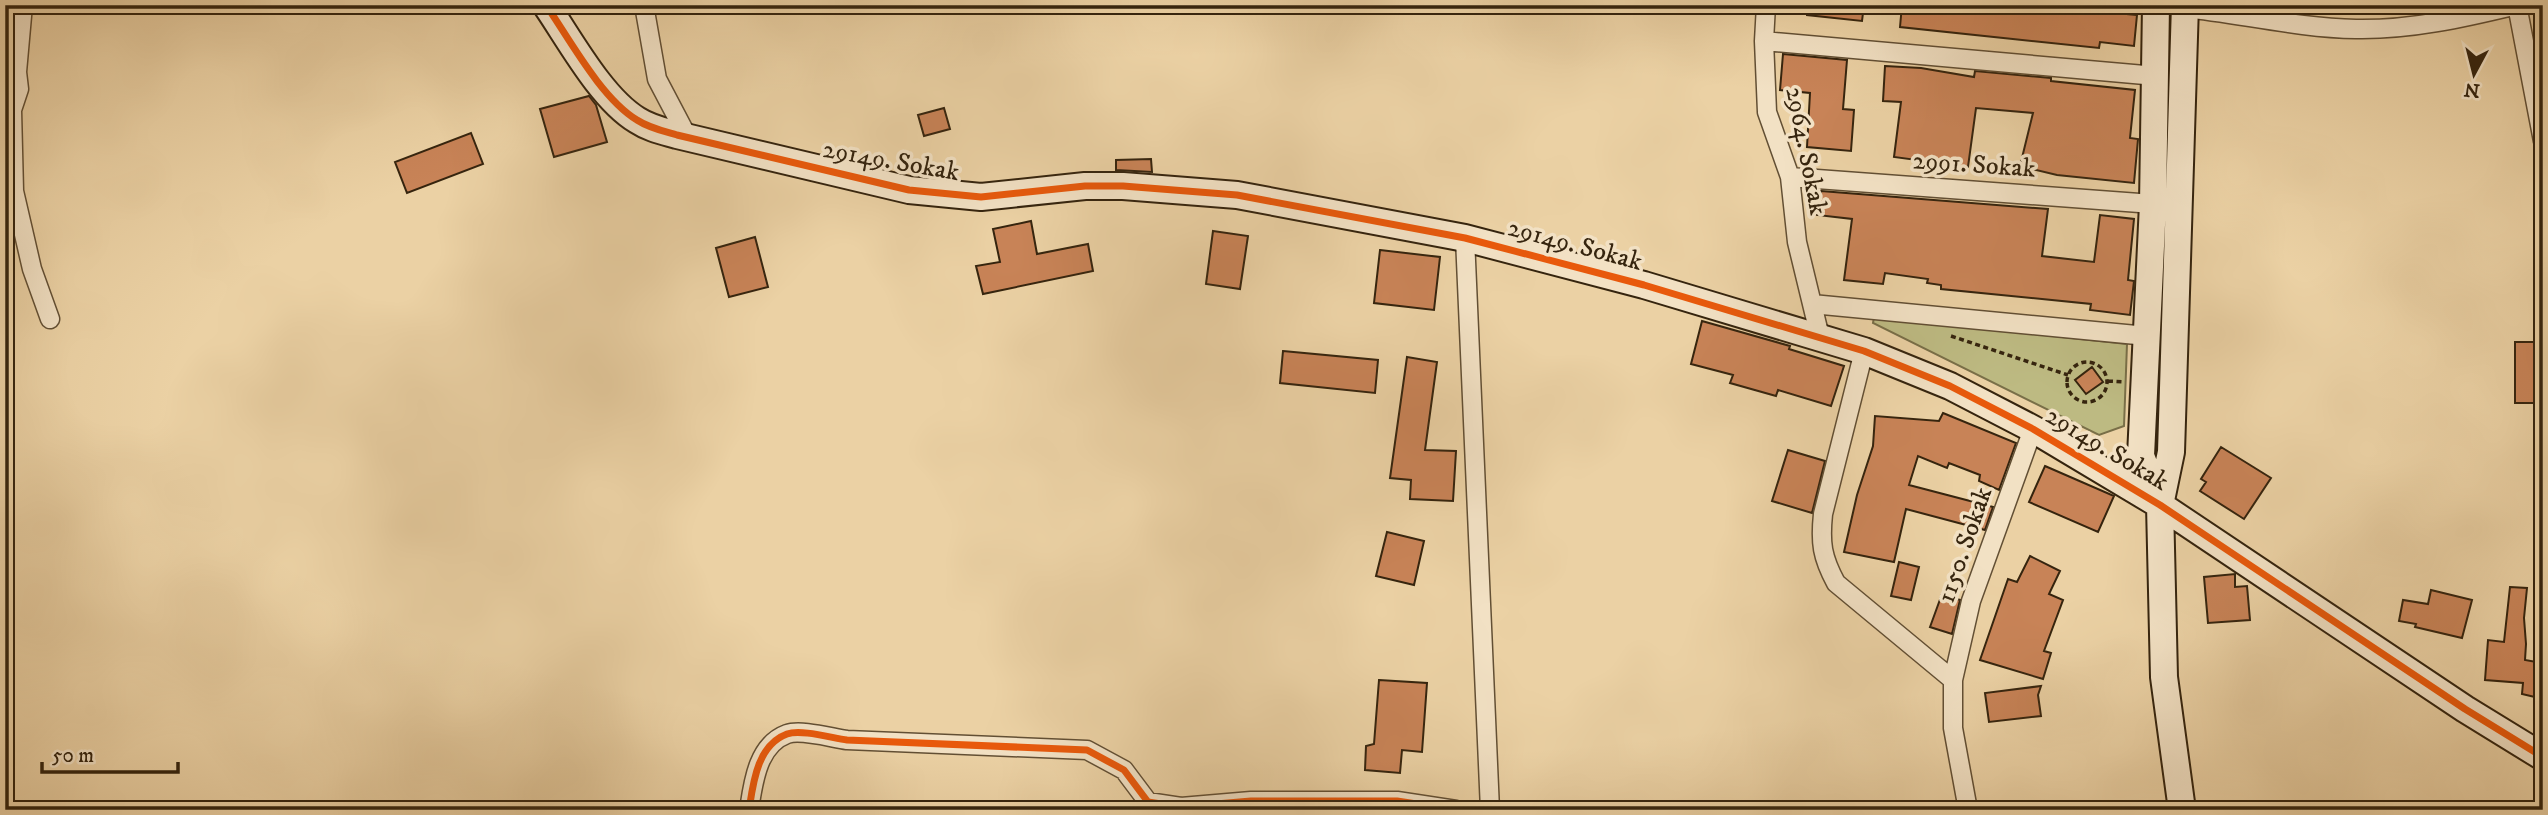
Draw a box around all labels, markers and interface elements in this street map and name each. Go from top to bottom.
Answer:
north arrow [2440,38,2510,108]
text: N [2463,77,2481,102]
street label: 2964. Sokak [1777,84,1835,218]
street label: 29149. Sokak [820,133,962,189]
street label: 2991. Sokak [1912,144,2037,186]
street label: 29149. Sokak [1504,211,1646,279]
street label: 29149. Sokak [2039,399,2175,499]
street label: 1150. Sokak [1930,483,2000,607]
scale bar [42,731,178,775]
text: 50 m [52,743,94,769]

